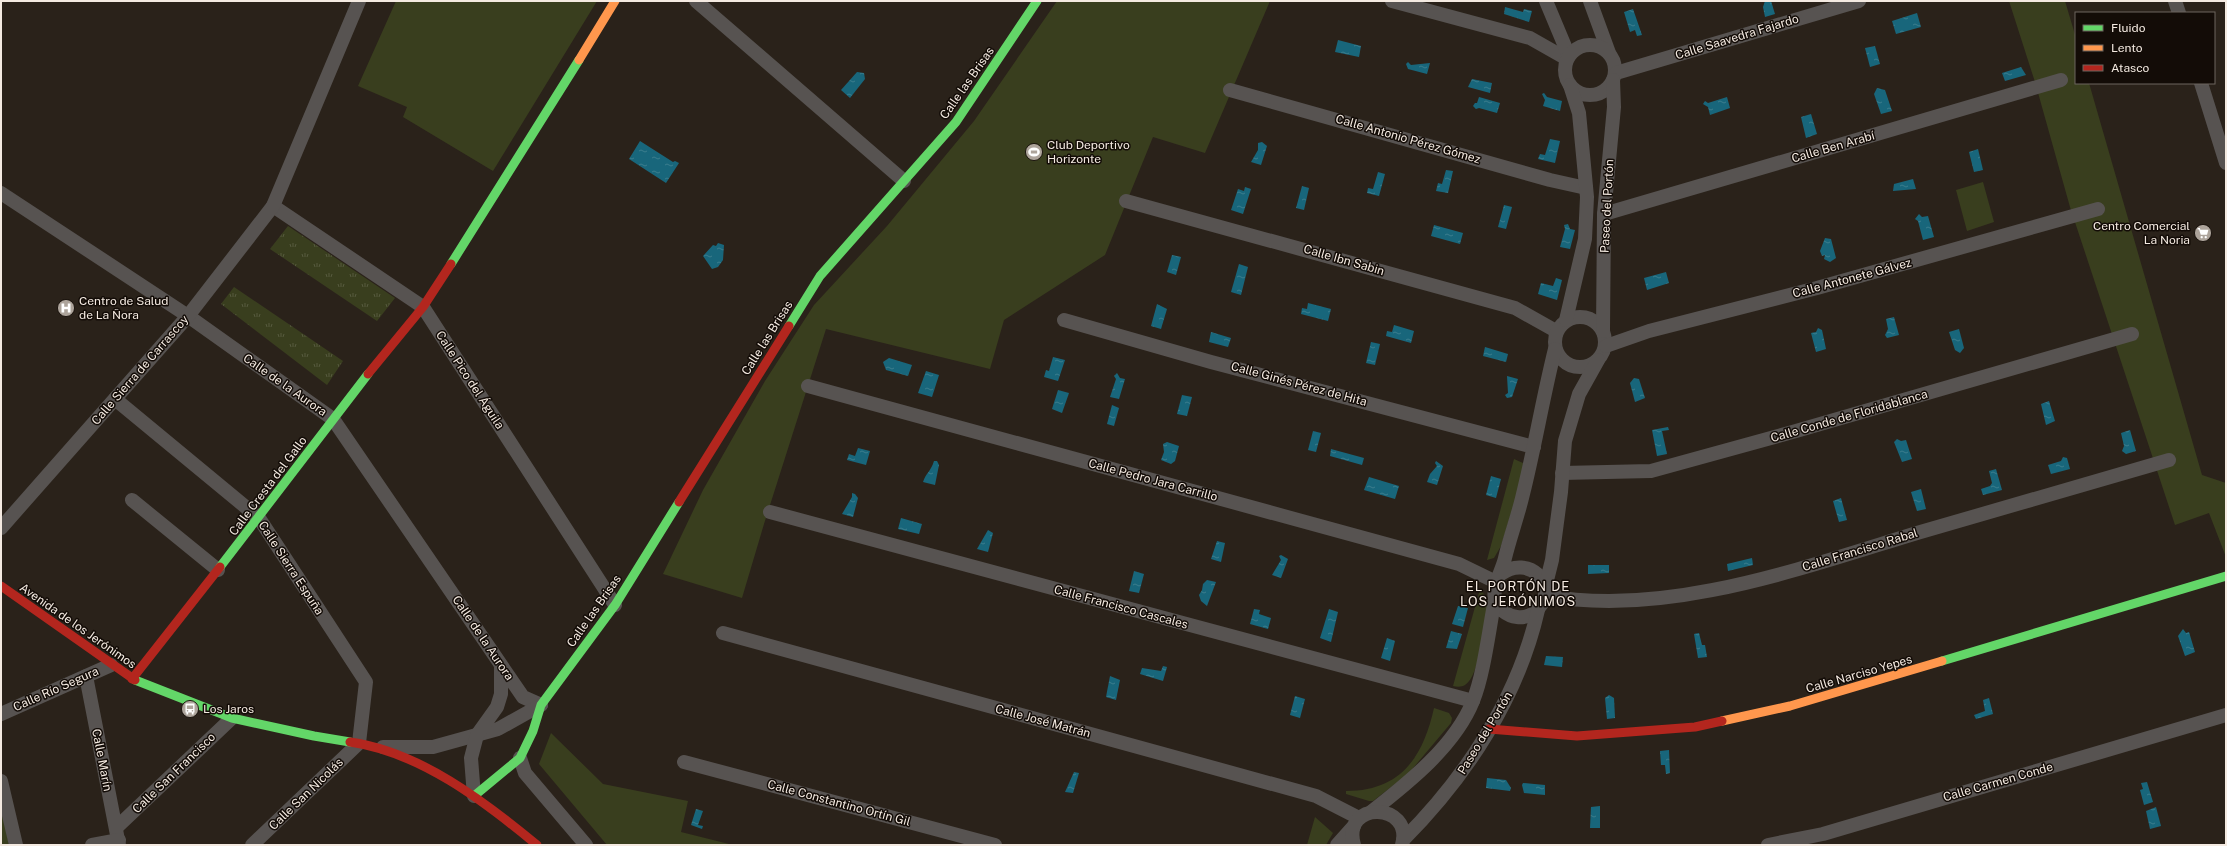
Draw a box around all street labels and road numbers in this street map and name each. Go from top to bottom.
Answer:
street label: Calle Saavedra Fajardo [1674,11,1801,62]
street label: Calle las Brisas [937,44,997,122]
street label: Calle Antonio Pérez Gómez [1334,112,1482,166]
street label: Calle Ben Arabí [1790,128,1877,166]
street label: Paseo del Portón [1598,159,1616,253]
street label: Calle Ibn Sabin [1302,242,1386,278]
street label: Calle Antonete Gálvez [1791,255,1913,301]
street label: Calle las Brisas [739,298,795,378]
street label: Calle Sierra de Carrascoy [89,312,192,428]
street label: Calle Pico del Águila [433,328,507,432]
street label: Calle de la Aurora [240,351,330,419]
street label: Calle Ginés Pérez de Hita [1230,359,1368,409]
street label: Calle Conde de Floridablanca [1769,387,1929,445]
street label: Calle Cresta del Gallo [226,434,310,538]
street label: Calle Pedro Jara Carrillo [1087,456,1219,504]
street label: Calle Sierra Espuña [255,519,327,617]
street label: Calle Francisco Rabal [1801,526,1920,574]
street label: Calle las Brisas [564,572,624,650]
street label: Avenida de los Jerónimos [17,580,139,672]
street label: Calle Francisco Cascales [1053,582,1189,632]
street label: Calle de la Aurora [450,593,516,683]
street label: Calle Narciso Yepes [1804,652,1914,696]
street label: Calle Río Segura [11,664,101,714]
street label: Paseo del Portón [1455,689,1515,777]
street label: Calle José Matrán [994,702,1092,740]
street label: Calle Marín [89,728,115,792]
street label: Calle San Francisco [130,730,218,816]
street label: Calle San Nicolás [266,755,346,833]
street label: Calle Carmen Conde [1941,760,2055,804]
street label: Calle Constantino Ortín Gil [766,777,912,829]

